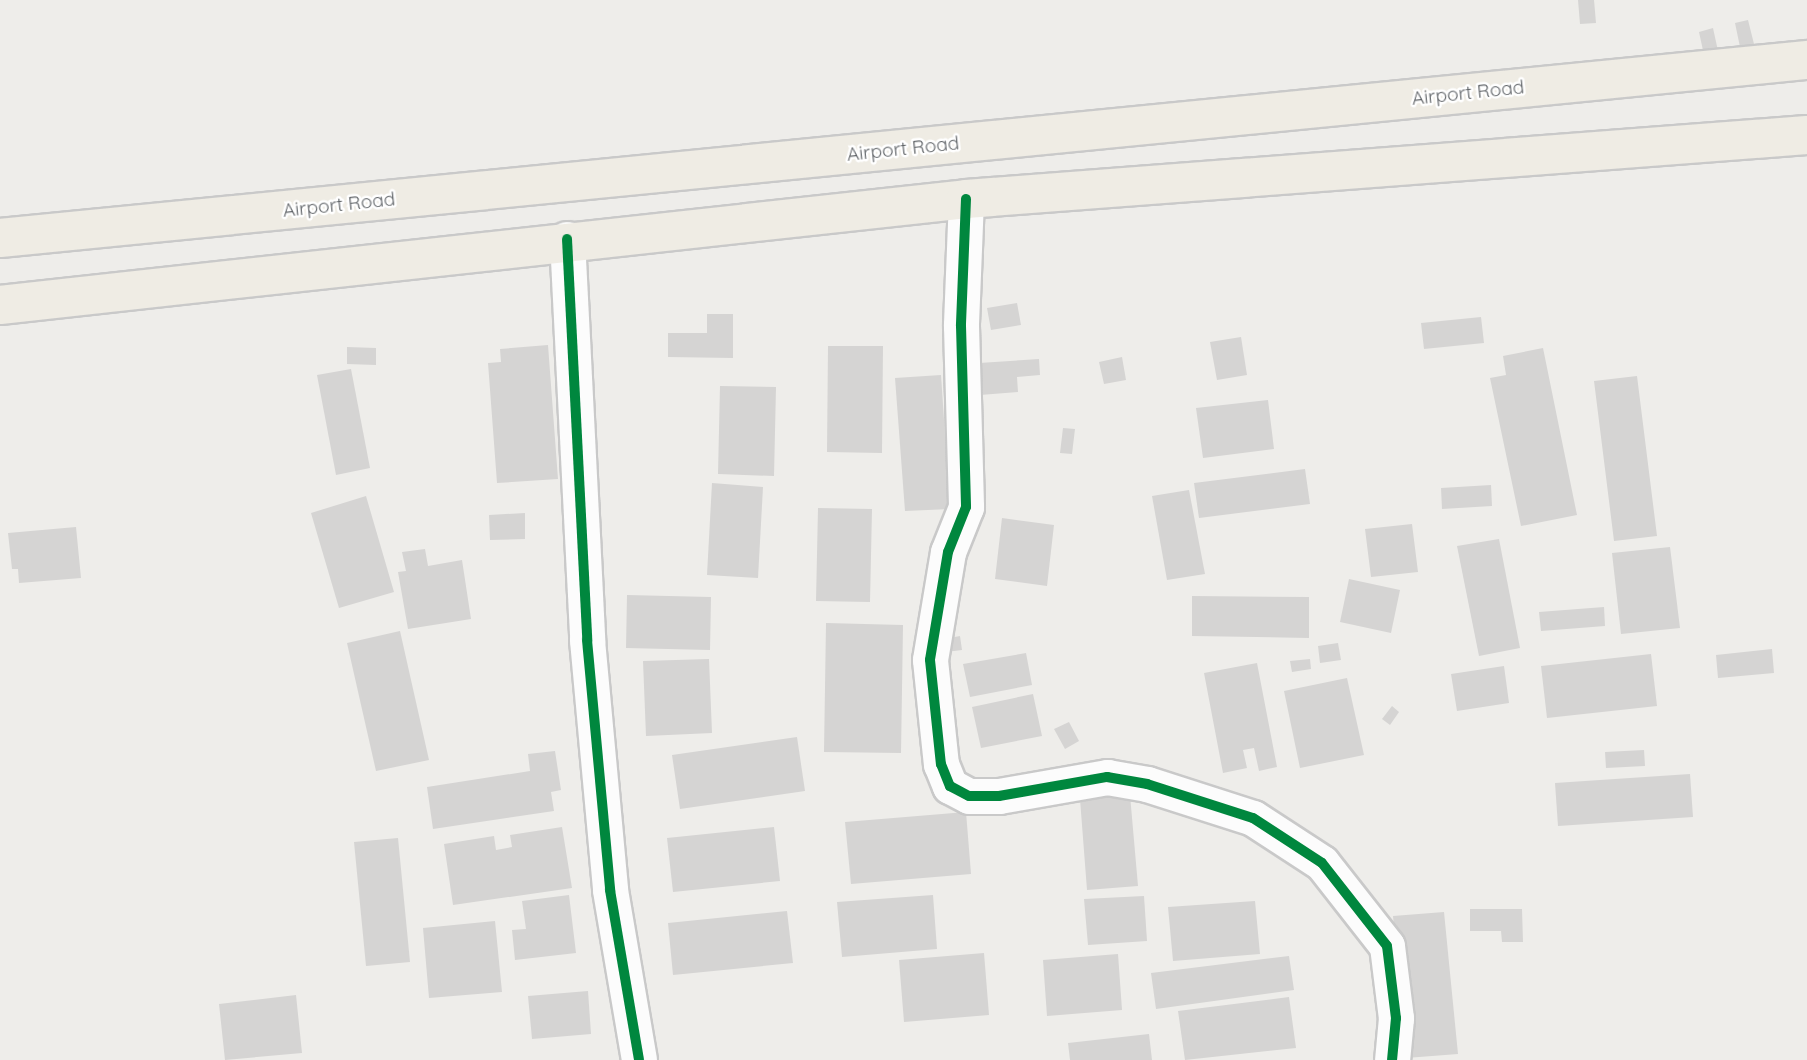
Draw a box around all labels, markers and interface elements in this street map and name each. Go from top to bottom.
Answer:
street label: Airport Road [1411,76,1525,110]
street label: Airport Road [846,132,960,166]
street label: Airport Road [282,188,396,222]

